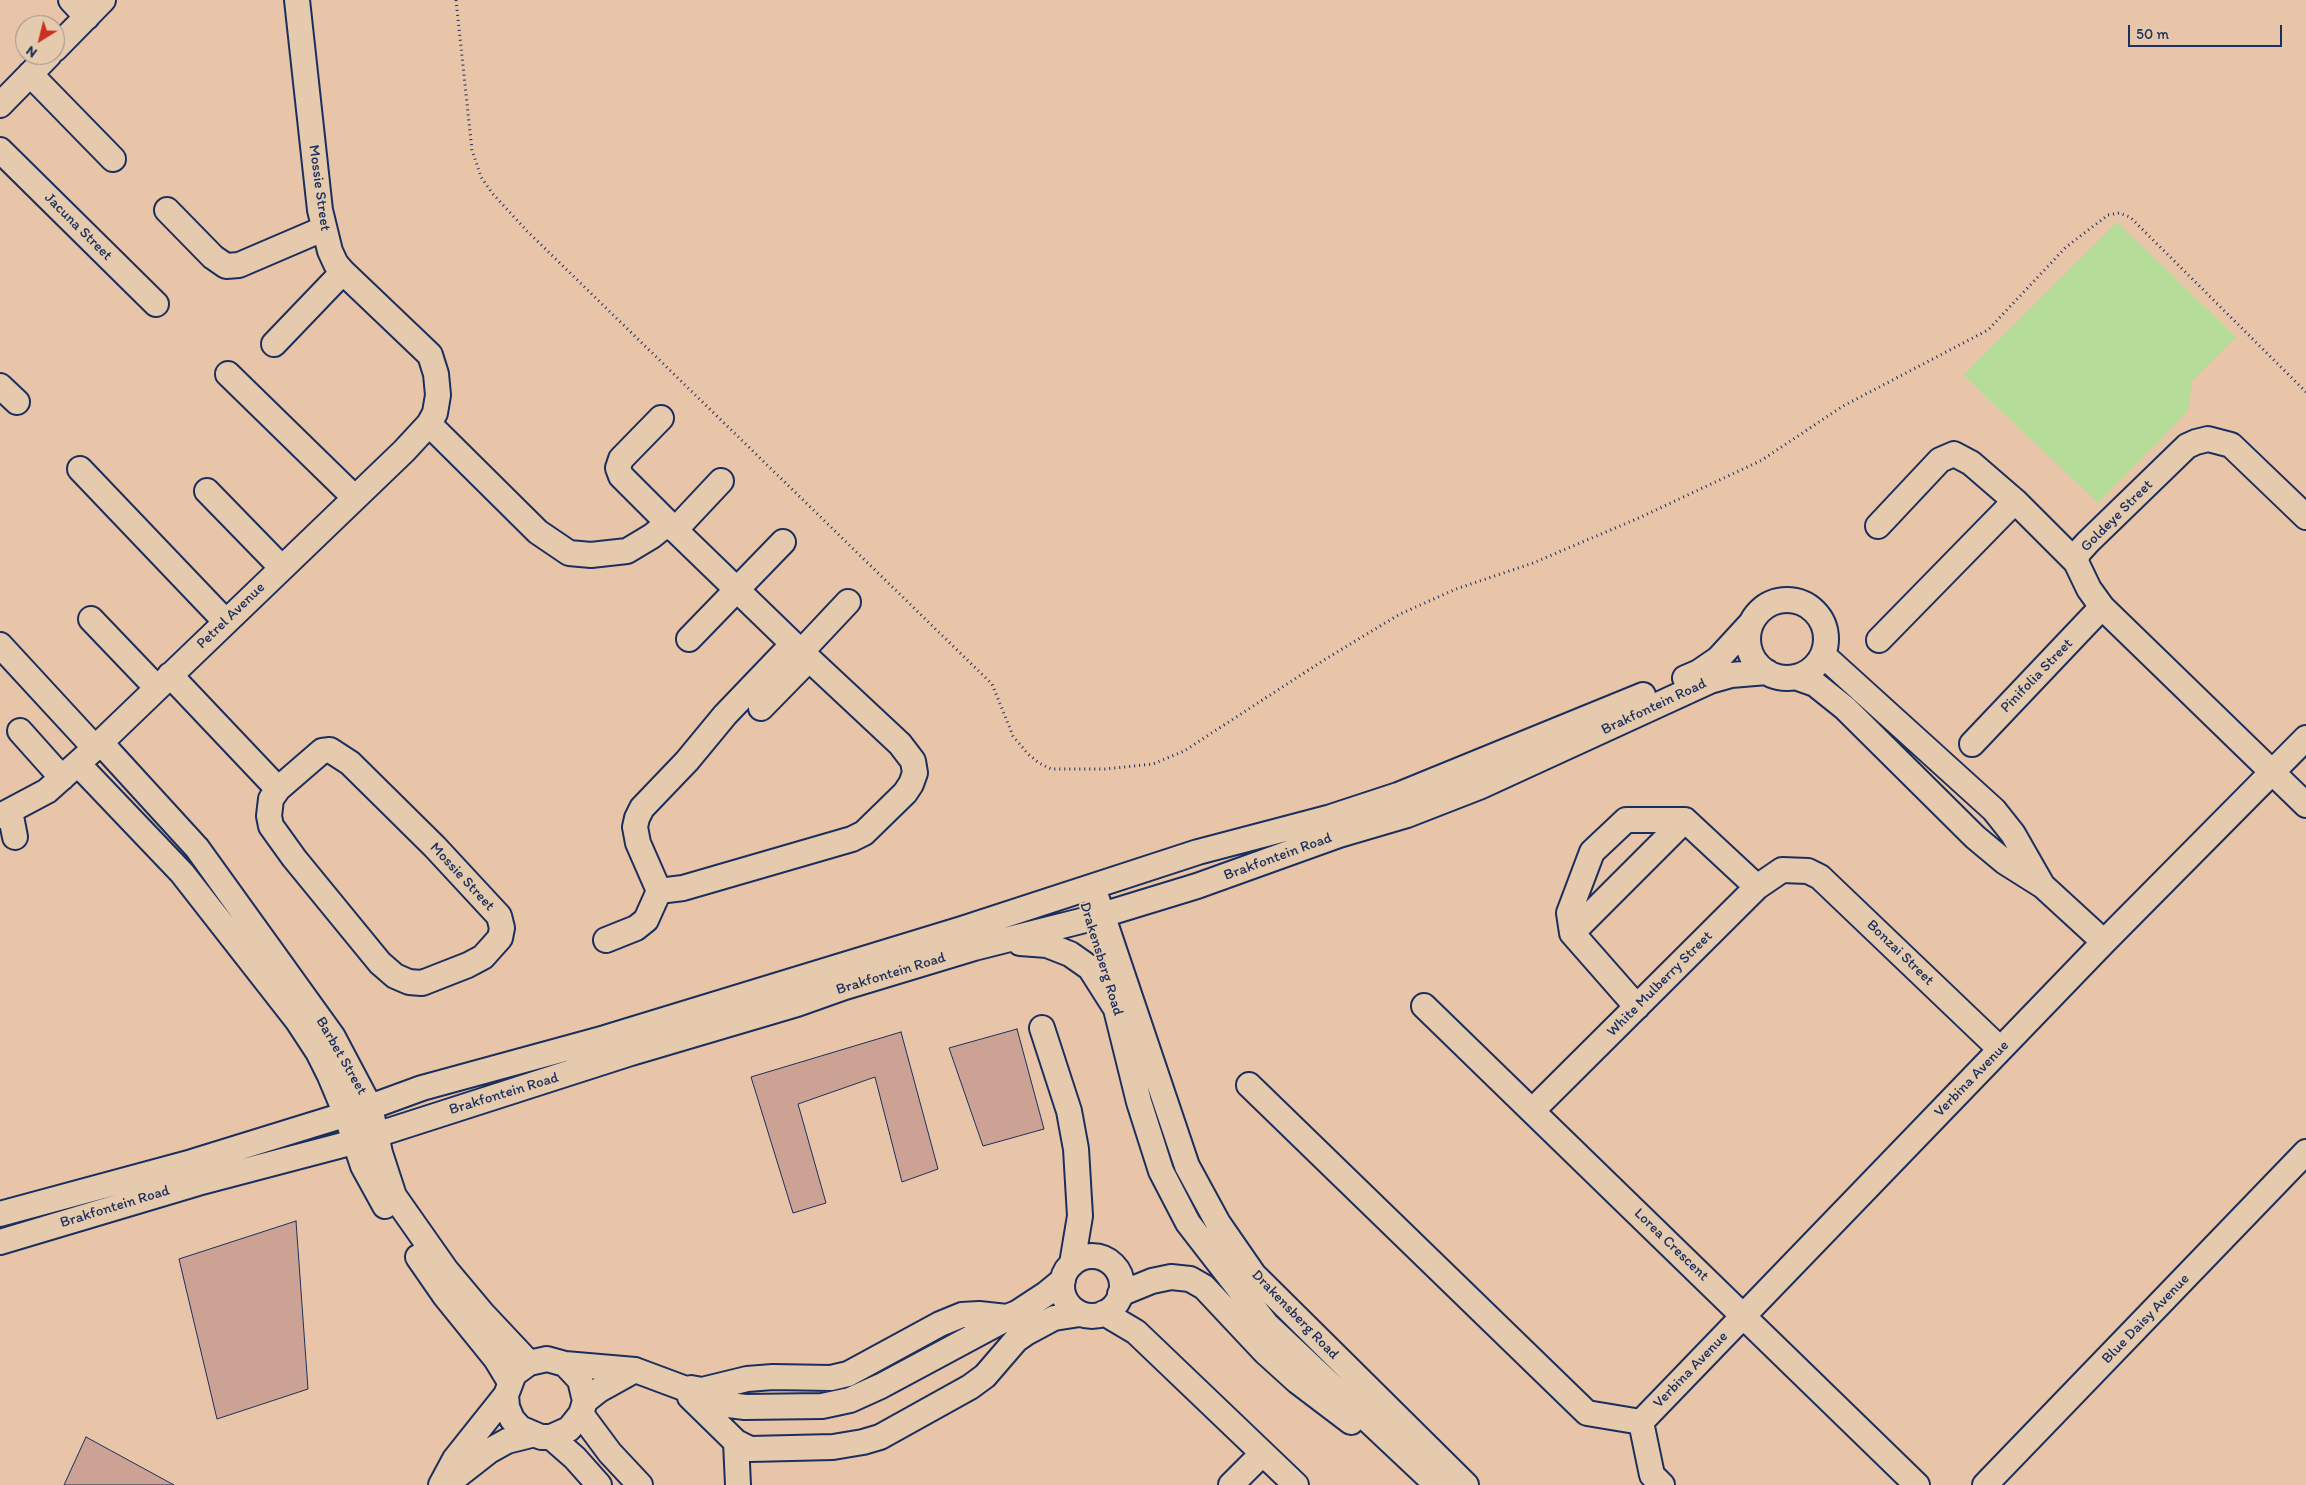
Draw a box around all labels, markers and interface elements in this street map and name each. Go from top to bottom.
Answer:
north arrow [15,15,65,65]
scale bar [2131,15,2285,47]
text: 50 m [2136,25,2169,43]
text: N [23,42,40,61]
street label: Mossie Street [304,144,334,232]
street label: Jacuna Street [40,189,116,265]
street label: Goldeye Street [2077,476,2157,556]
street label: Petrel Avenue [193,579,269,653]
street label: Pinifolia Street [1997,635,2077,717]
street label: Brakfontein Road [1599,675,1709,739]
street label: Brakfontein Road [1221,829,1335,885]
street label: Mossie Street [426,839,498,915]
street label: Drakensberg Road [1075,900,1127,1018]
street label: Bonzai Street [1862,916,1938,990]
street label: White Mulberry Street [1603,927,1717,1041]
street label: Brakfontein Road [834,949,948,999]
street label: Barbet Street [311,1014,371,1098]
street label: Verbina Avenue [1931,1037,2013,1121]
street label: Brakfontein Road [447,1069,561,1119]
street label: Brakfontein Road [58,1182,172,1232]
street label: Lorea Crescent [1630,1205,1712,1285]
street label: Drakensberg Road [1248,1266,1342,1364]
street label: Blue Daisy Avenue [2098,1270,2194,1368]
street label: Verbina Avenue [1650,1328,1732,1412]

